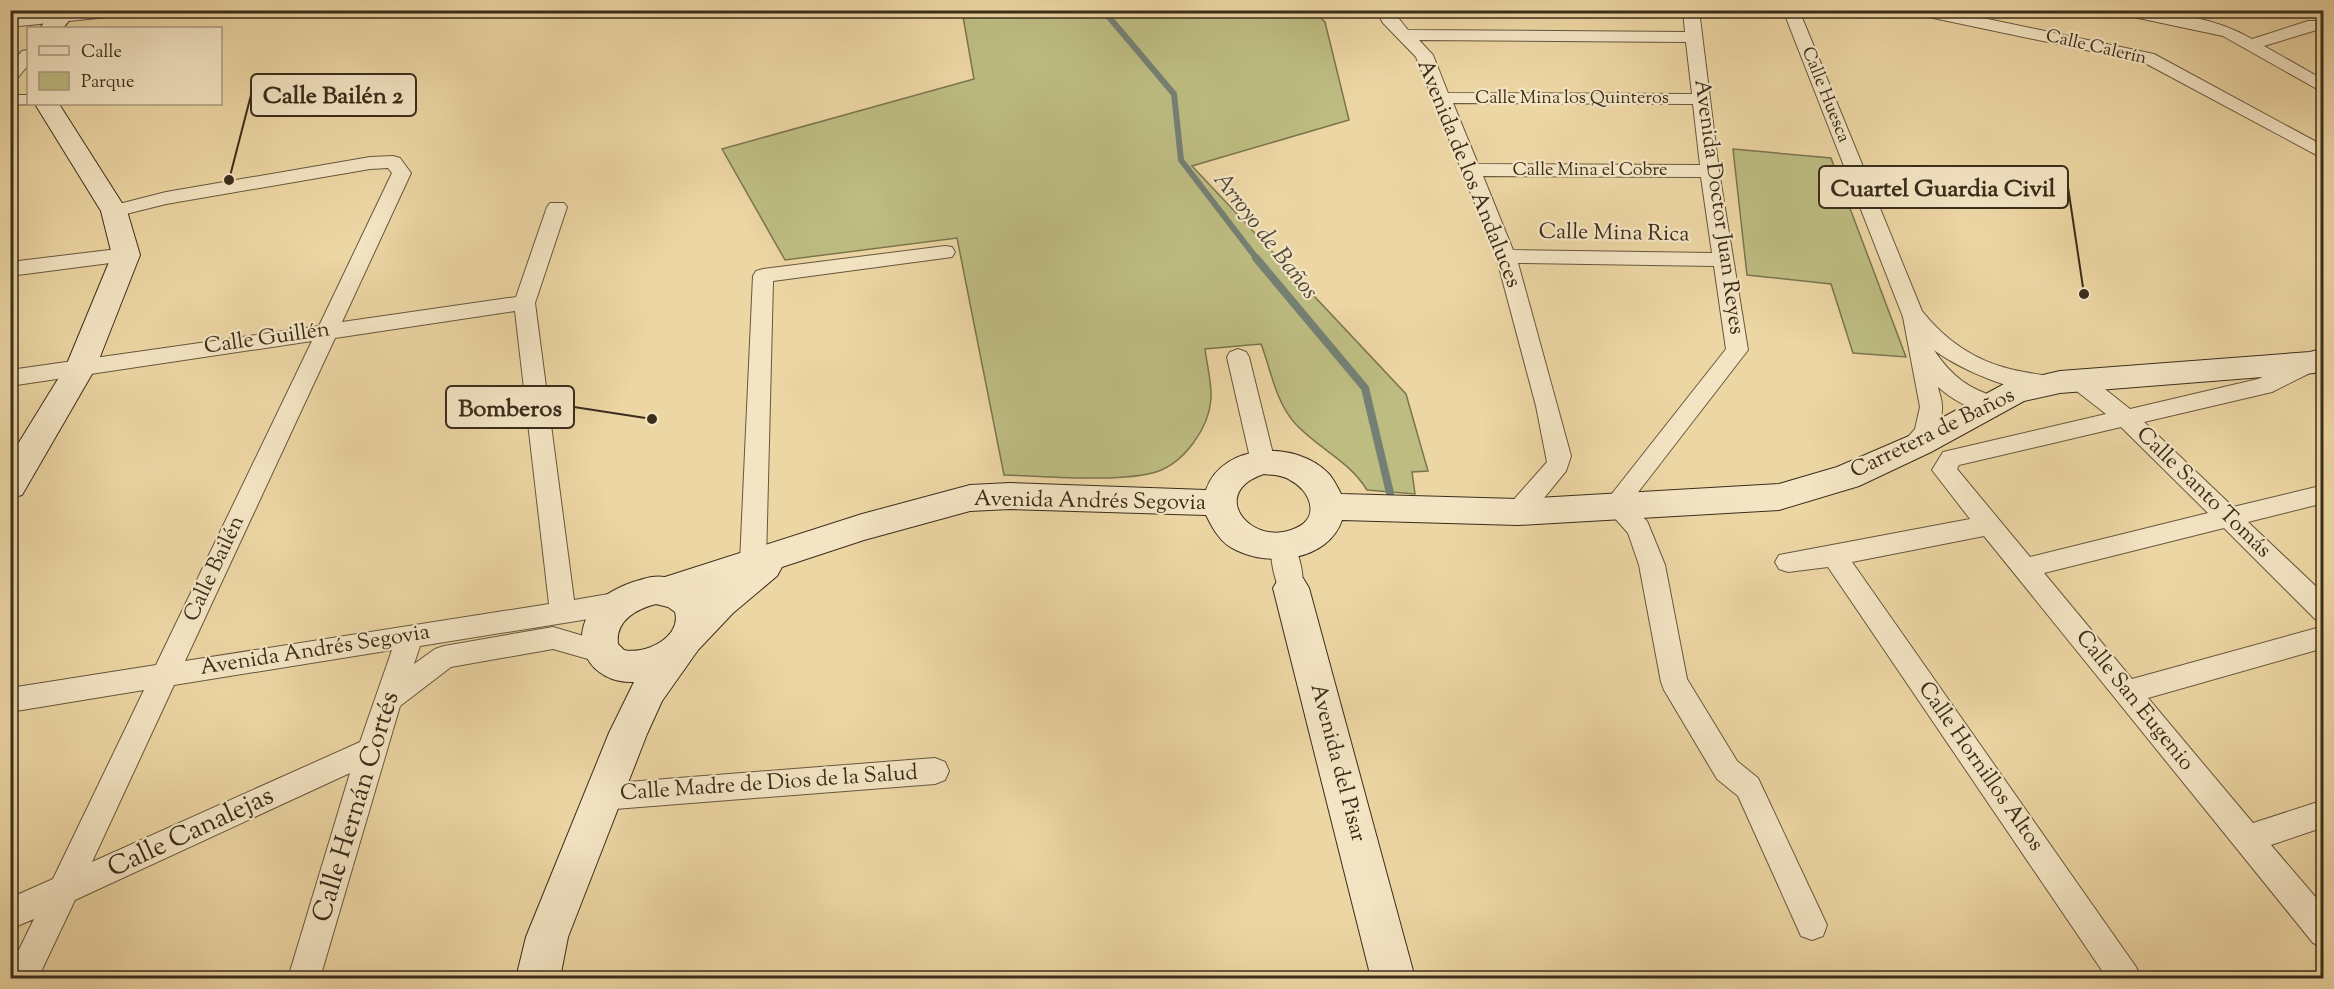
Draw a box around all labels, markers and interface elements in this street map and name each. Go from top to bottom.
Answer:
street label: Calle Calerín [2043,24,2149,72]
legend [27,27,222,105]
text: Calle [81,40,122,66]
street label: Calle Huesca [1794,43,1856,147]
street label: Avenida de los Andaluces [1408,55,1528,293]
text: Parque [81,70,134,96]
callout: Calle Bailén 2 [251,74,416,116]
street label: Avenida Doctor Juan Reyes [1684,77,1752,337]
text: Calle Bailén 2 [263,80,404,114]
street label: Calle Mina los Quinteros [1475,86,1669,112]
street label: Calle Mina el Cobre [1513,158,1667,184]
water label: Arroyo de Baños [1204,165,1326,307]
callout: Cuartel Guardia Civil [1819,166,2068,208]
text: Cuartel Guardia Civil [1830,173,2056,207]
street label: Calle Mina Rica [1538,217,1690,251]
street label: Calle Guillén [202,314,332,364]
street label: Carretera de Baños [1845,380,2021,488]
callout: Bomberos [446,386,574,428]
text: Bomberos [458,393,562,427]
street label: Calle Santo Tomás [2128,420,2278,566]
street label: Avenida Andrés Segovia [974,484,1206,520]
street label: Calle Bailén [176,511,254,627]
street label: Avenida Andrés Segovia [198,617,432,685]
street label: Calle San Eugenio [2067,624,2201,778]
street label: Calle Hornillos Altos [1909,676,2051,858]
street label: Avenida del Pisar [1301,680,1373,846]
street label: Calle Hernán Cortés [303,687,411,927]
street label: Calle Madre de Dios de la Salud [619,758,919,810]
street label: Calle Canalejas [101,777,281,889]

